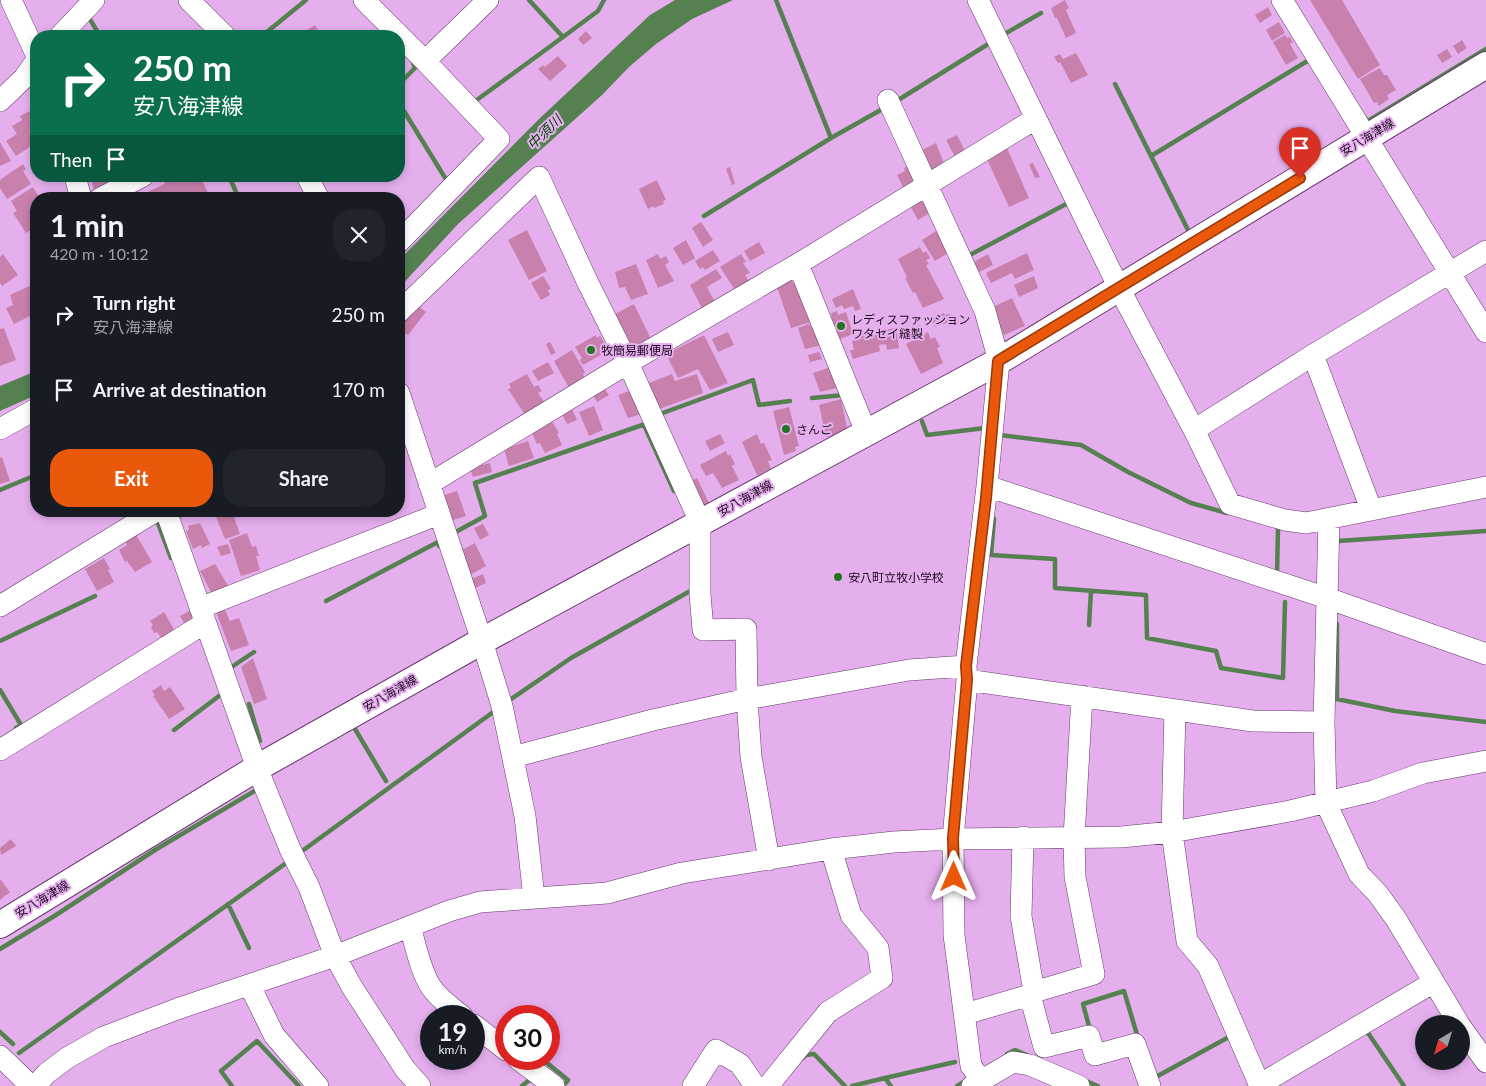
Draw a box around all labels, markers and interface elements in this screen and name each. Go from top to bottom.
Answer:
text: 250 m [133,46,232,88]
icon: right [50,50,115,115]
text: 安八海津線 [133,92,243,119]
water label: 中須川 [523,110,566,153]
street label: 安八海津線 [1337,115,1397,159]
pin [1279,127,1321,178]
icon: arrive [1286,134,1314,162]
icon: arrive [102,145,130,173]
text: Then [50,148,92,171]
text: 1 min [50,207,124,243]
button: close [333,209,385,261]
text: 420 m · 10:12 [50,244,149,263]
text: Turn right [93,291,175,314]
icon: right [50,301,78,329]
text: 250 m [331,303,385,326]
place label: レディスファッション ワタセイ縫製 [851,312,970,341]
text: 安八海津線 [93,317,173,336]
marker: レディスファッション ワタセイ縫製 [835,320,847,332]
place label: 牧簡易郵便局 [601,343,673,358]
marker: 牧簡易郵便局 [585,344,597,356]
icon: arrive [50,376,78,404]
text: Arrive at destination [93,378,266,401]
text: 170 m [331,378,385,401]
place label: さんご [796,422,832,437]
marker: さんご [780,423,792,435]
button: Exit [50,449,213,507]
button: Share [223,449,385,507]
street label: 安八海津線 [715,477,775,519]
place label: 安八町立牧小学校 [848,570,944,585]
marker: 安八町立牧小学校 [832,571,844,583]
street label: 安八海津線 [360,672,420,714]
position arrow [927,850,979,902]
street label: 安八海津線 [12,877,72,921]
speed limit sign: 30 [495,1005,560,1070]
north arrow [1415,1015,1470,1070]
map controls [1415,1015,1470,1070]
text: 19 [438,1016,467,1046]
text: km/h [438,1042,467,1057]

